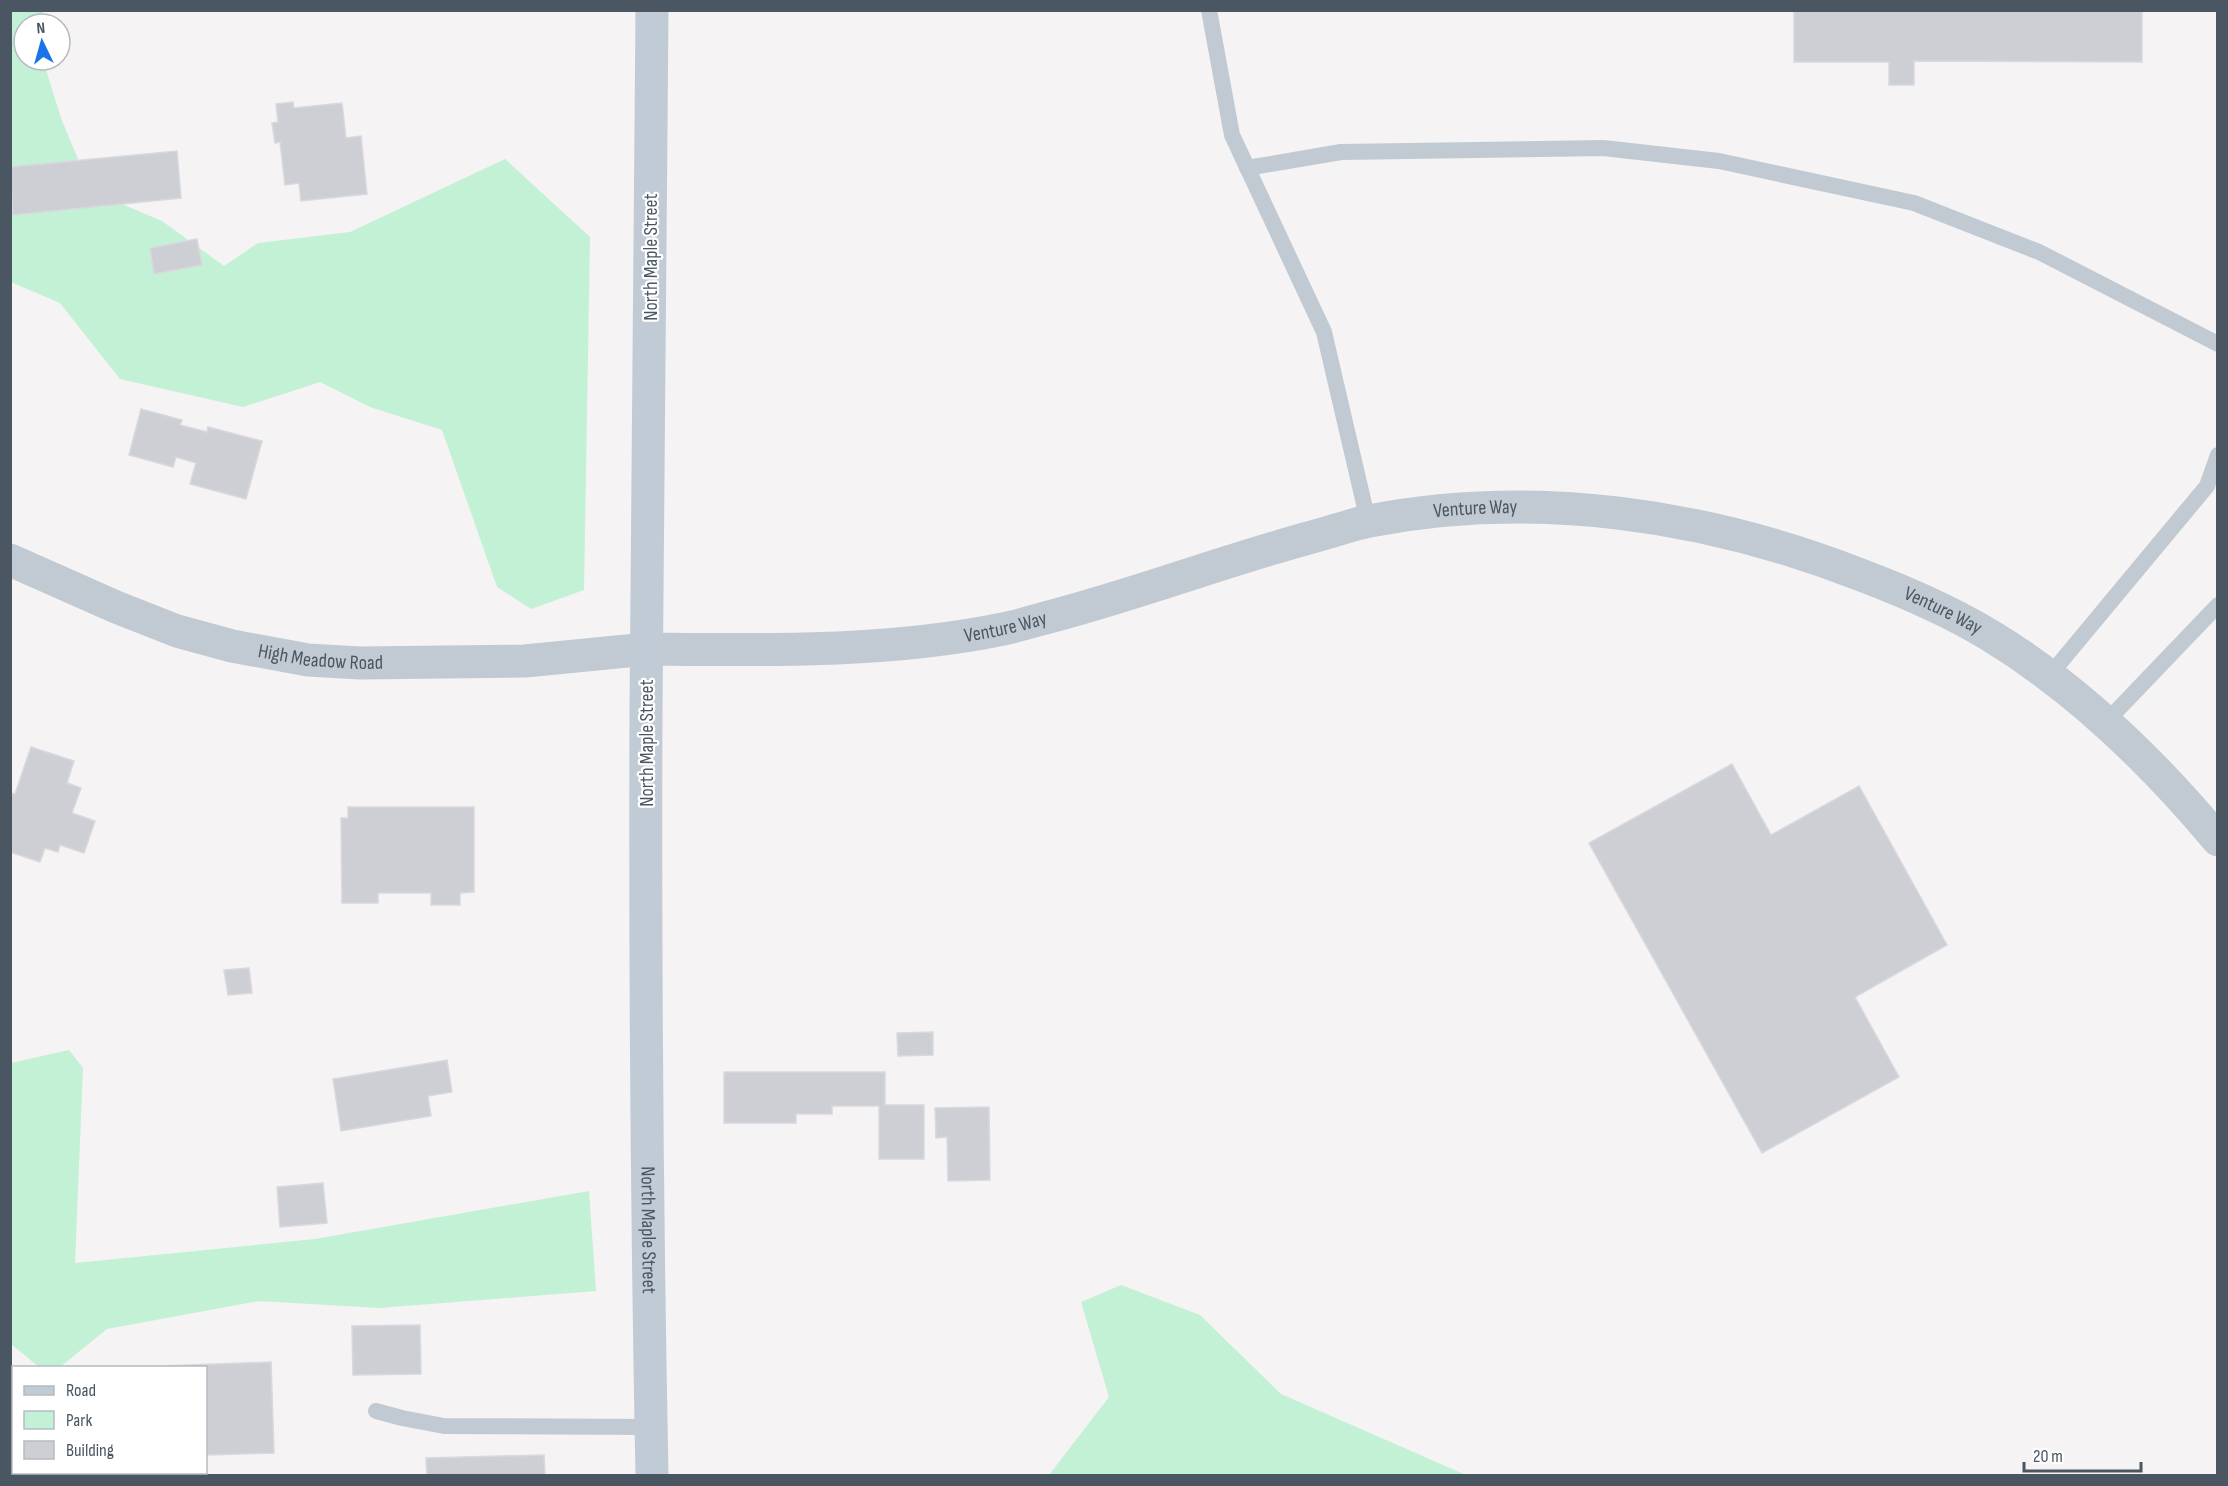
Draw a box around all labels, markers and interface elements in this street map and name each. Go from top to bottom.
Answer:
north arrow [12,12,72,72]
text: N [36,19,46,38]
street label: North Maple Street [639,193,663,321]
street label: Venture Way [1432,495,1518,523]
street label: Venture Way [1900,582,1987,640]
street label: Venture Way [962,606,1050,648]
street label: High Meadow Road [256,639,383,675]
street label: North Maple Street [635,679,659,807]
street label: North Maple Street [635,1166,661,1294]
legend [12,1366,207,1474]
text: Road [66,1380,96,1401]
text: Park [66,1410,92,1431]
scale bar [2024,1435,2141,1473]
text: Building [66,1440,114,1461]
text: 20 m [2033,1446,2063,1467]

